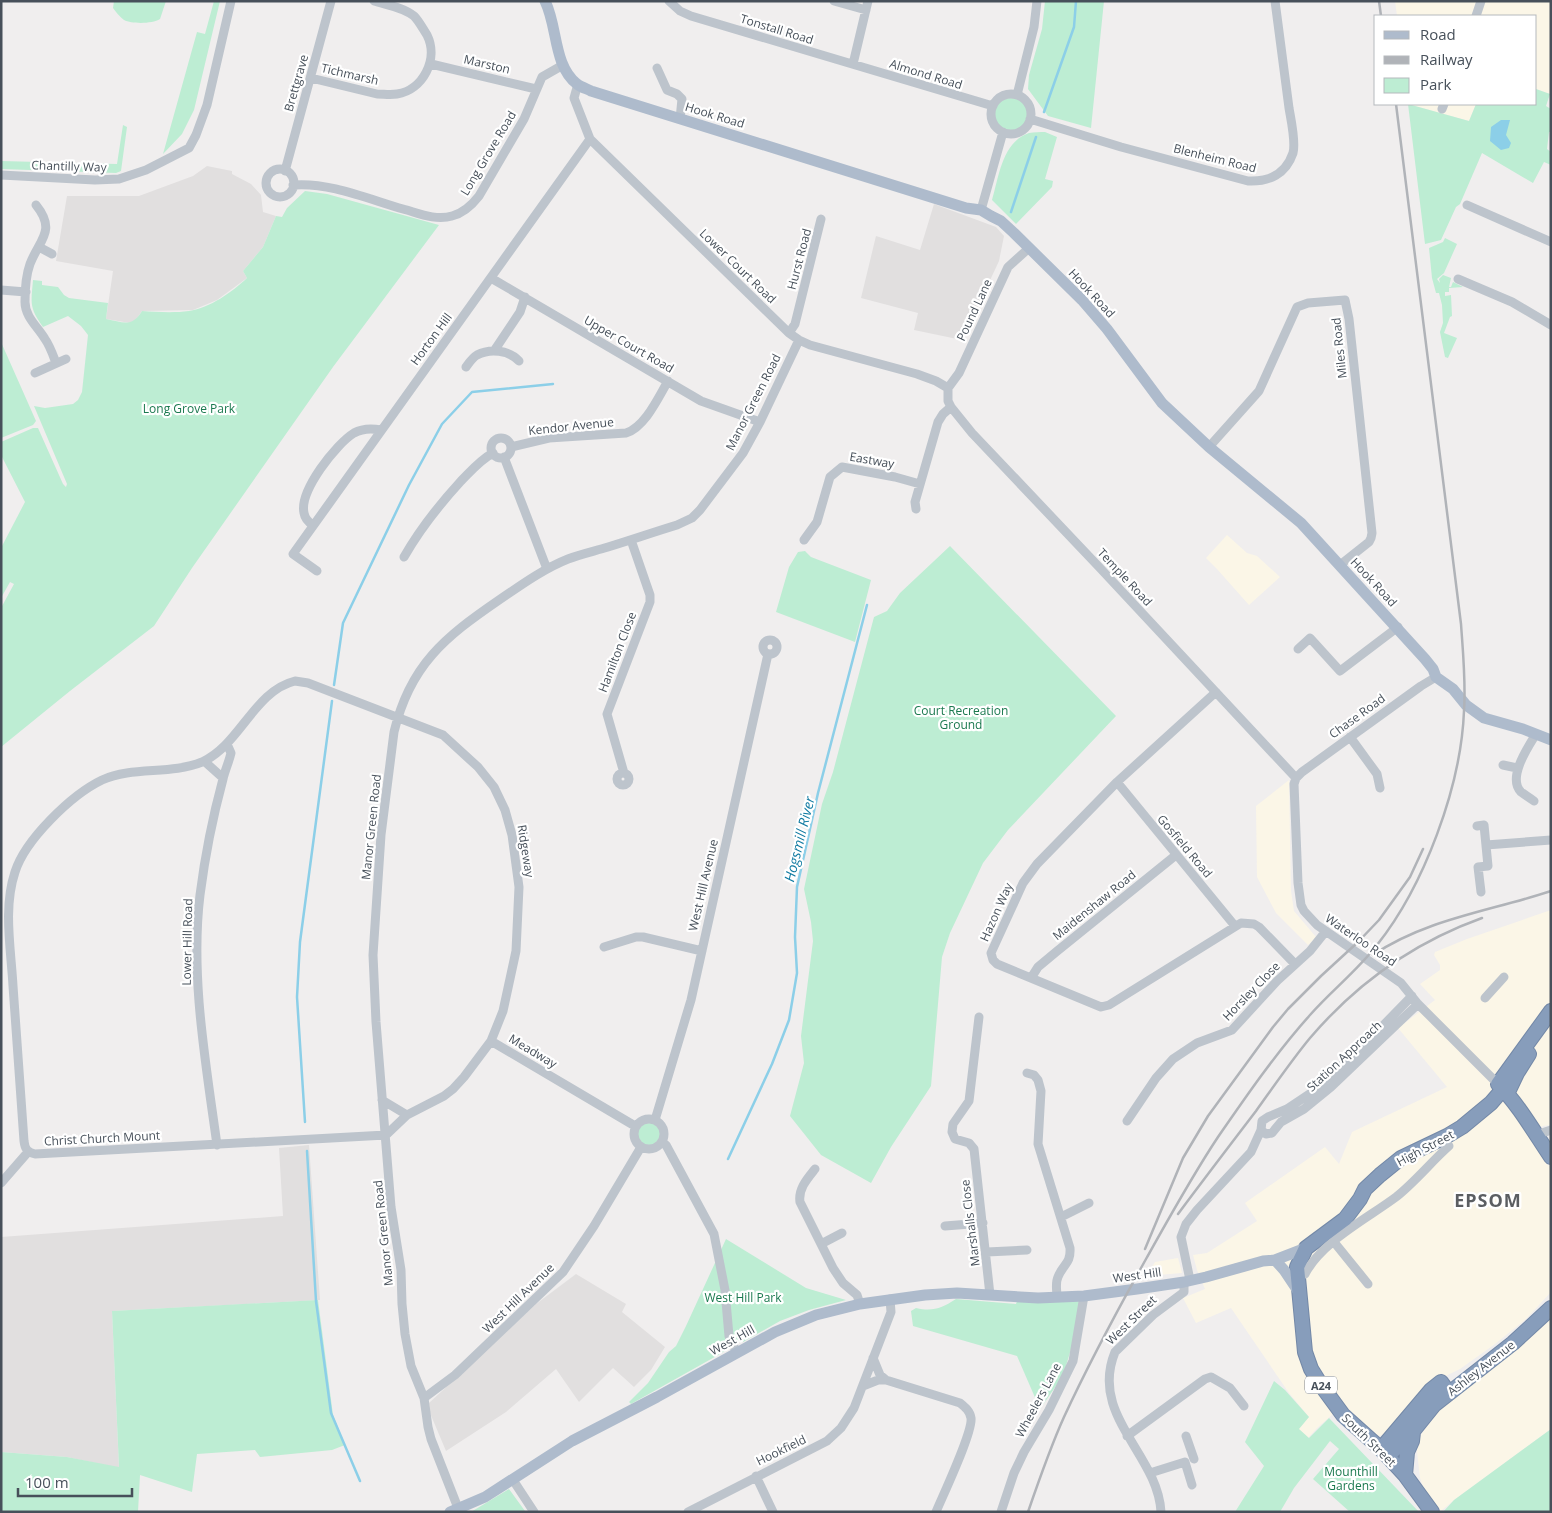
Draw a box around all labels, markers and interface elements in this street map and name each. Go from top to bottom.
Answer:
street label: Tonstall Road [738,10,816,48]
legend [1374,15,1537,105]
text: Road [1420,24,1456,44]
text: Railway [1420,49,1473,69]
street label: Marston [462,50,512,78]
street label: Brettgrave [280,52,312,114]
street label: Almond Road [887,55,965,93]
street label: Tichmarsh [320,59,380,89]
text: Park [1420,74,1451,94]
street label: Hook Road [683,98,747,132]
street label: Long Grove Road [456,108,520,198]
street label: Blenheim Road [1172,139,1258,177]
street label: Chantilly Way [31,156,108,176]
street label: Lower Court Road [696,225,780,307]
street label: Hurst Road [783,226,815,292]
street label: Hook Road [1065,265,1119,321]
street label: Pound Lane [952,276,996,344]
street label: Horton Hill [406,309,456,369]
street label: Upper Court Road [581,311,677,377]
street label: Miles Road [1327,317,1351,379]
street label: Manor Green Road [721,351,785,453]
park label: Long Grove Park [143,400,236,417]
street label: Kendor Avenue [527,413,615,439]
street label: Eastway [848,448,897,472]
street label: Temple Road [1094,544,1156,610]
street label: Hook Road [1347,554,1401,610]
street label: Hamilton Close [594,609,640,695]
street label: Chase Road [1325,690,1389,742]
park label: Court Recreation Ground [914,702,1008,733]
street label: Manor Green Road [357,773,385,881]
water label: Hogsmill River [779,794,819,884]
street label: Gosfield Road [1154,811,1216,881]
street label: Ridgeway [513,823,539,879]
street label: West Hill Avenue [684,837,722,933]
street label: Maidenshaw Road [1049,866,1139,944]
street label: Hazon Way [976,879,1017,944]
street label: Lower Hill Road [178,898,196,986]
street label: Waterloo Road [1322,910,1400,970]
street label: Horsley Close [1219,958,1284,1024]
street label: Station Approach [1303,1017,1385,1095]
street label: Meadway [506,1030,561,1073]
street label: Christ Church Mount [43,1126,161,1150]
street label: High Street [1393,1126,1457,1170]
street label: Marshalls Close [956,1178,984,1267]
street label: Manor Green Road [369,1179,397,1287]
district label: EPSOM [1454,1188,1522,1212]
street label: West Hill Avenue [478,1259,558,1337]
street label: West Hill [1112,1263,1162,1287]
park label: West Hill Park [704,1289,782,1306]
street label: West Street [1102,1291,1160,1349]
street label: West Hill [707,1321,757,1359]
street label: Ashley Avenue [1444,1336,1518,1400]
street label: Wheelers Lane [1011,1359,1065,1440]
road number: A24 [1305,1376,1337,1394]
street label: South Street [1338,1410,1400,1470]
street label: Hookfield [753,1431,809,1469]
park label: Mounthill Gardens [1324,1463,1378,1494]
scale bar [18,1466,131,1498]
text: 100 m [25,1472,69,1492]

